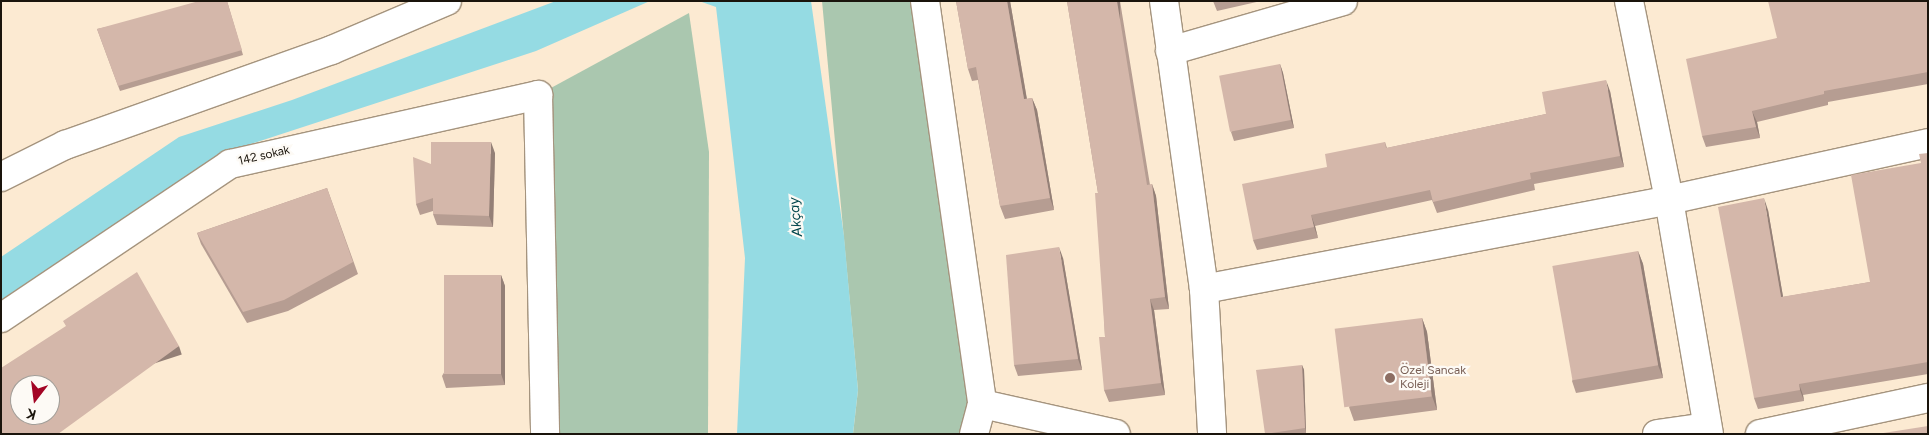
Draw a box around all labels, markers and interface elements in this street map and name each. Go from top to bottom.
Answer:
street label: 142 sokak [237,143,291,169]
water label: Akçay [786,197,806,237]
place label: Özel Sancak Koleji [1400,364,1466,392]
marker: Özel Sancak Koleji [1384,372,1396,384]
north arrow [10,375,60,425]
text: K [25,405,38,423]

